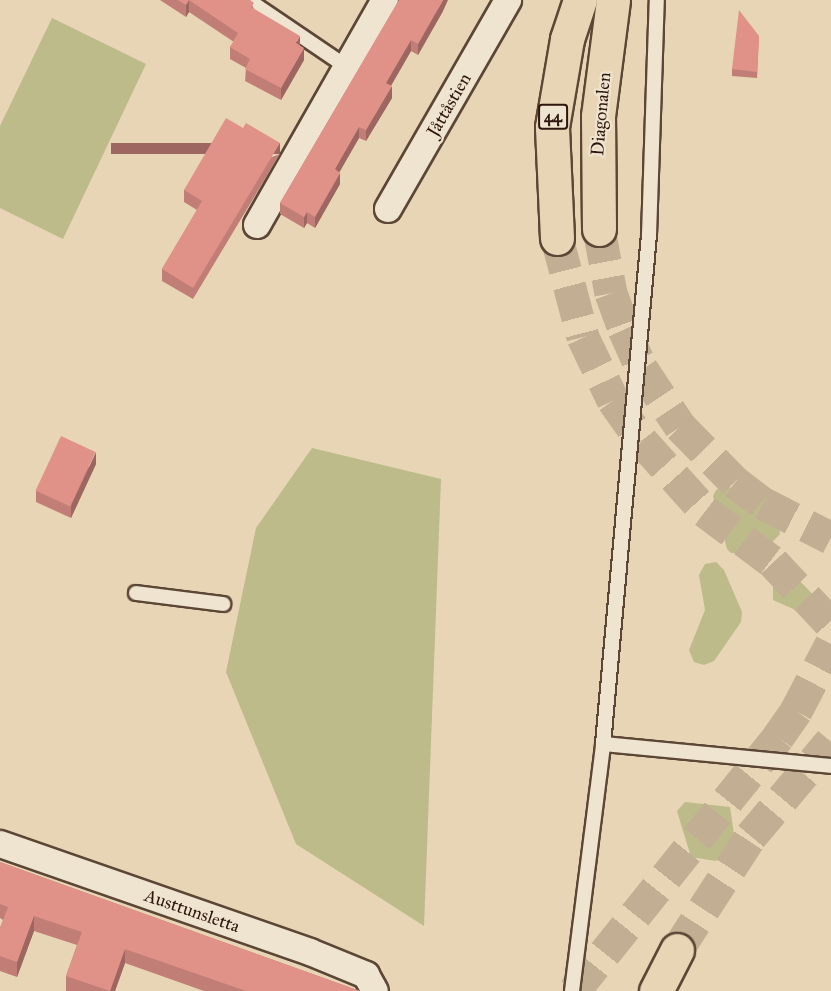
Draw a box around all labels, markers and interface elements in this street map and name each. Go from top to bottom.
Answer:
street label: Jåttåstien [422,69,476,141]
street label: Diagonalen [587,71,615,157]
road number: 44 [538,104,568,130]
street label: Austtunsletta [142,885,242,937]

